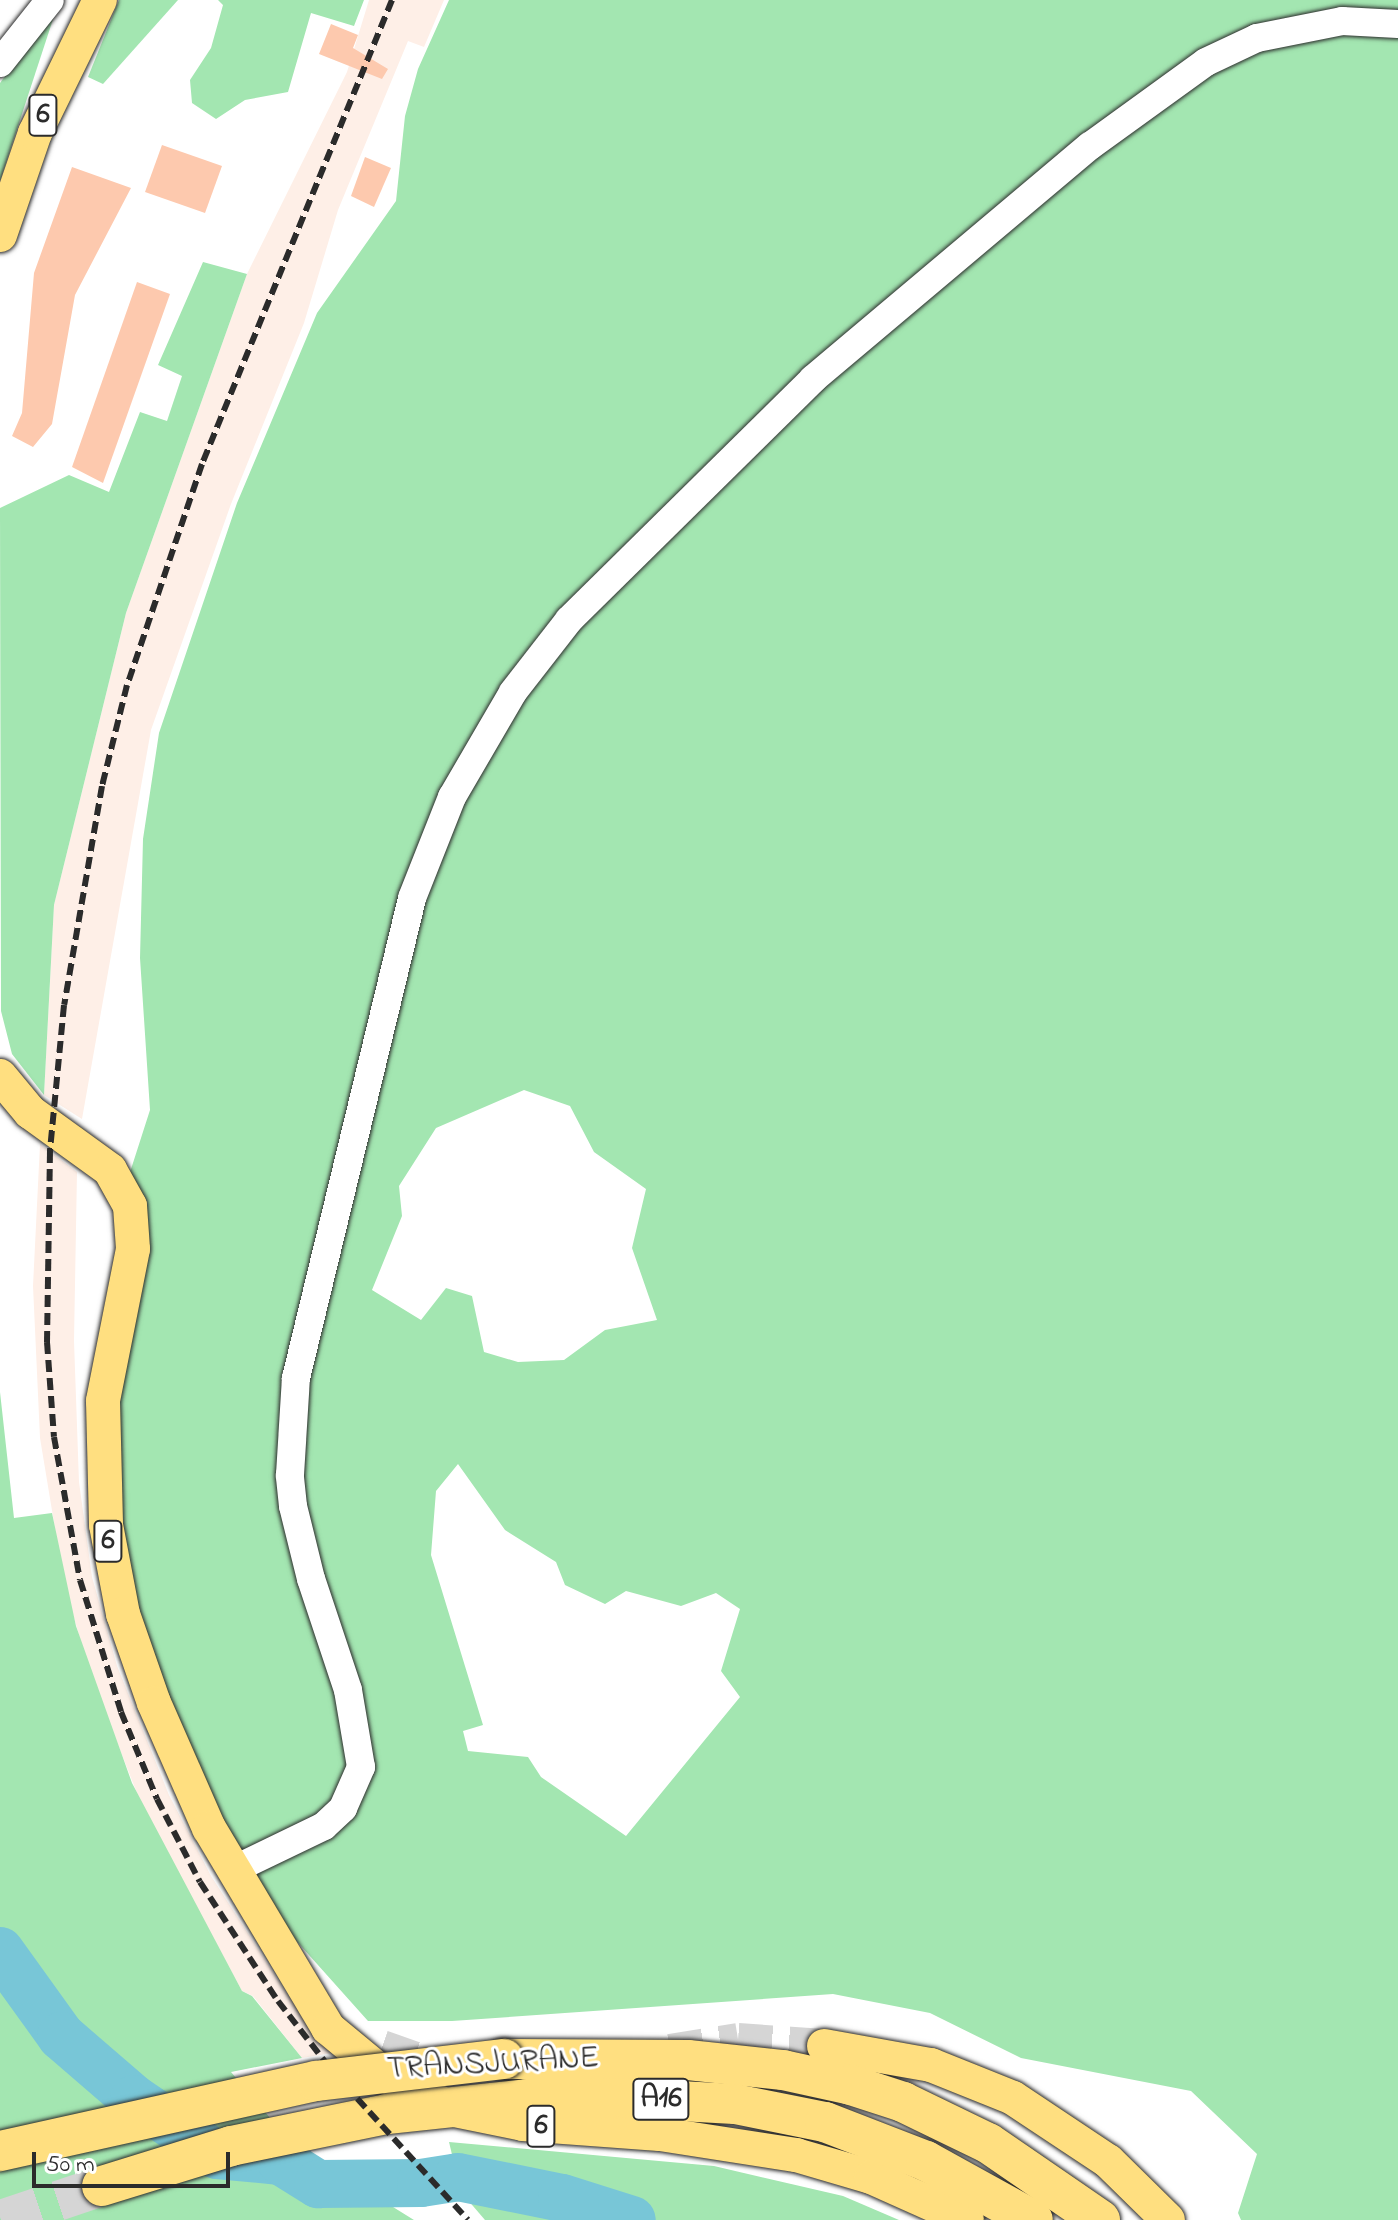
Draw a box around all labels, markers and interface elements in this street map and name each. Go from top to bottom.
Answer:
road number: 6 [27,89,59,141]
road number: 6 [92,1515,124,1567]
street label: TRANSJURANE [386,2040,600,2090]
road number: A16 [631,2073,691,2125]
road number: 6 [525,2100,557,2152]
scale bar [36,2136,234,2186]
text: 50 m [46,2148,95,2183]

